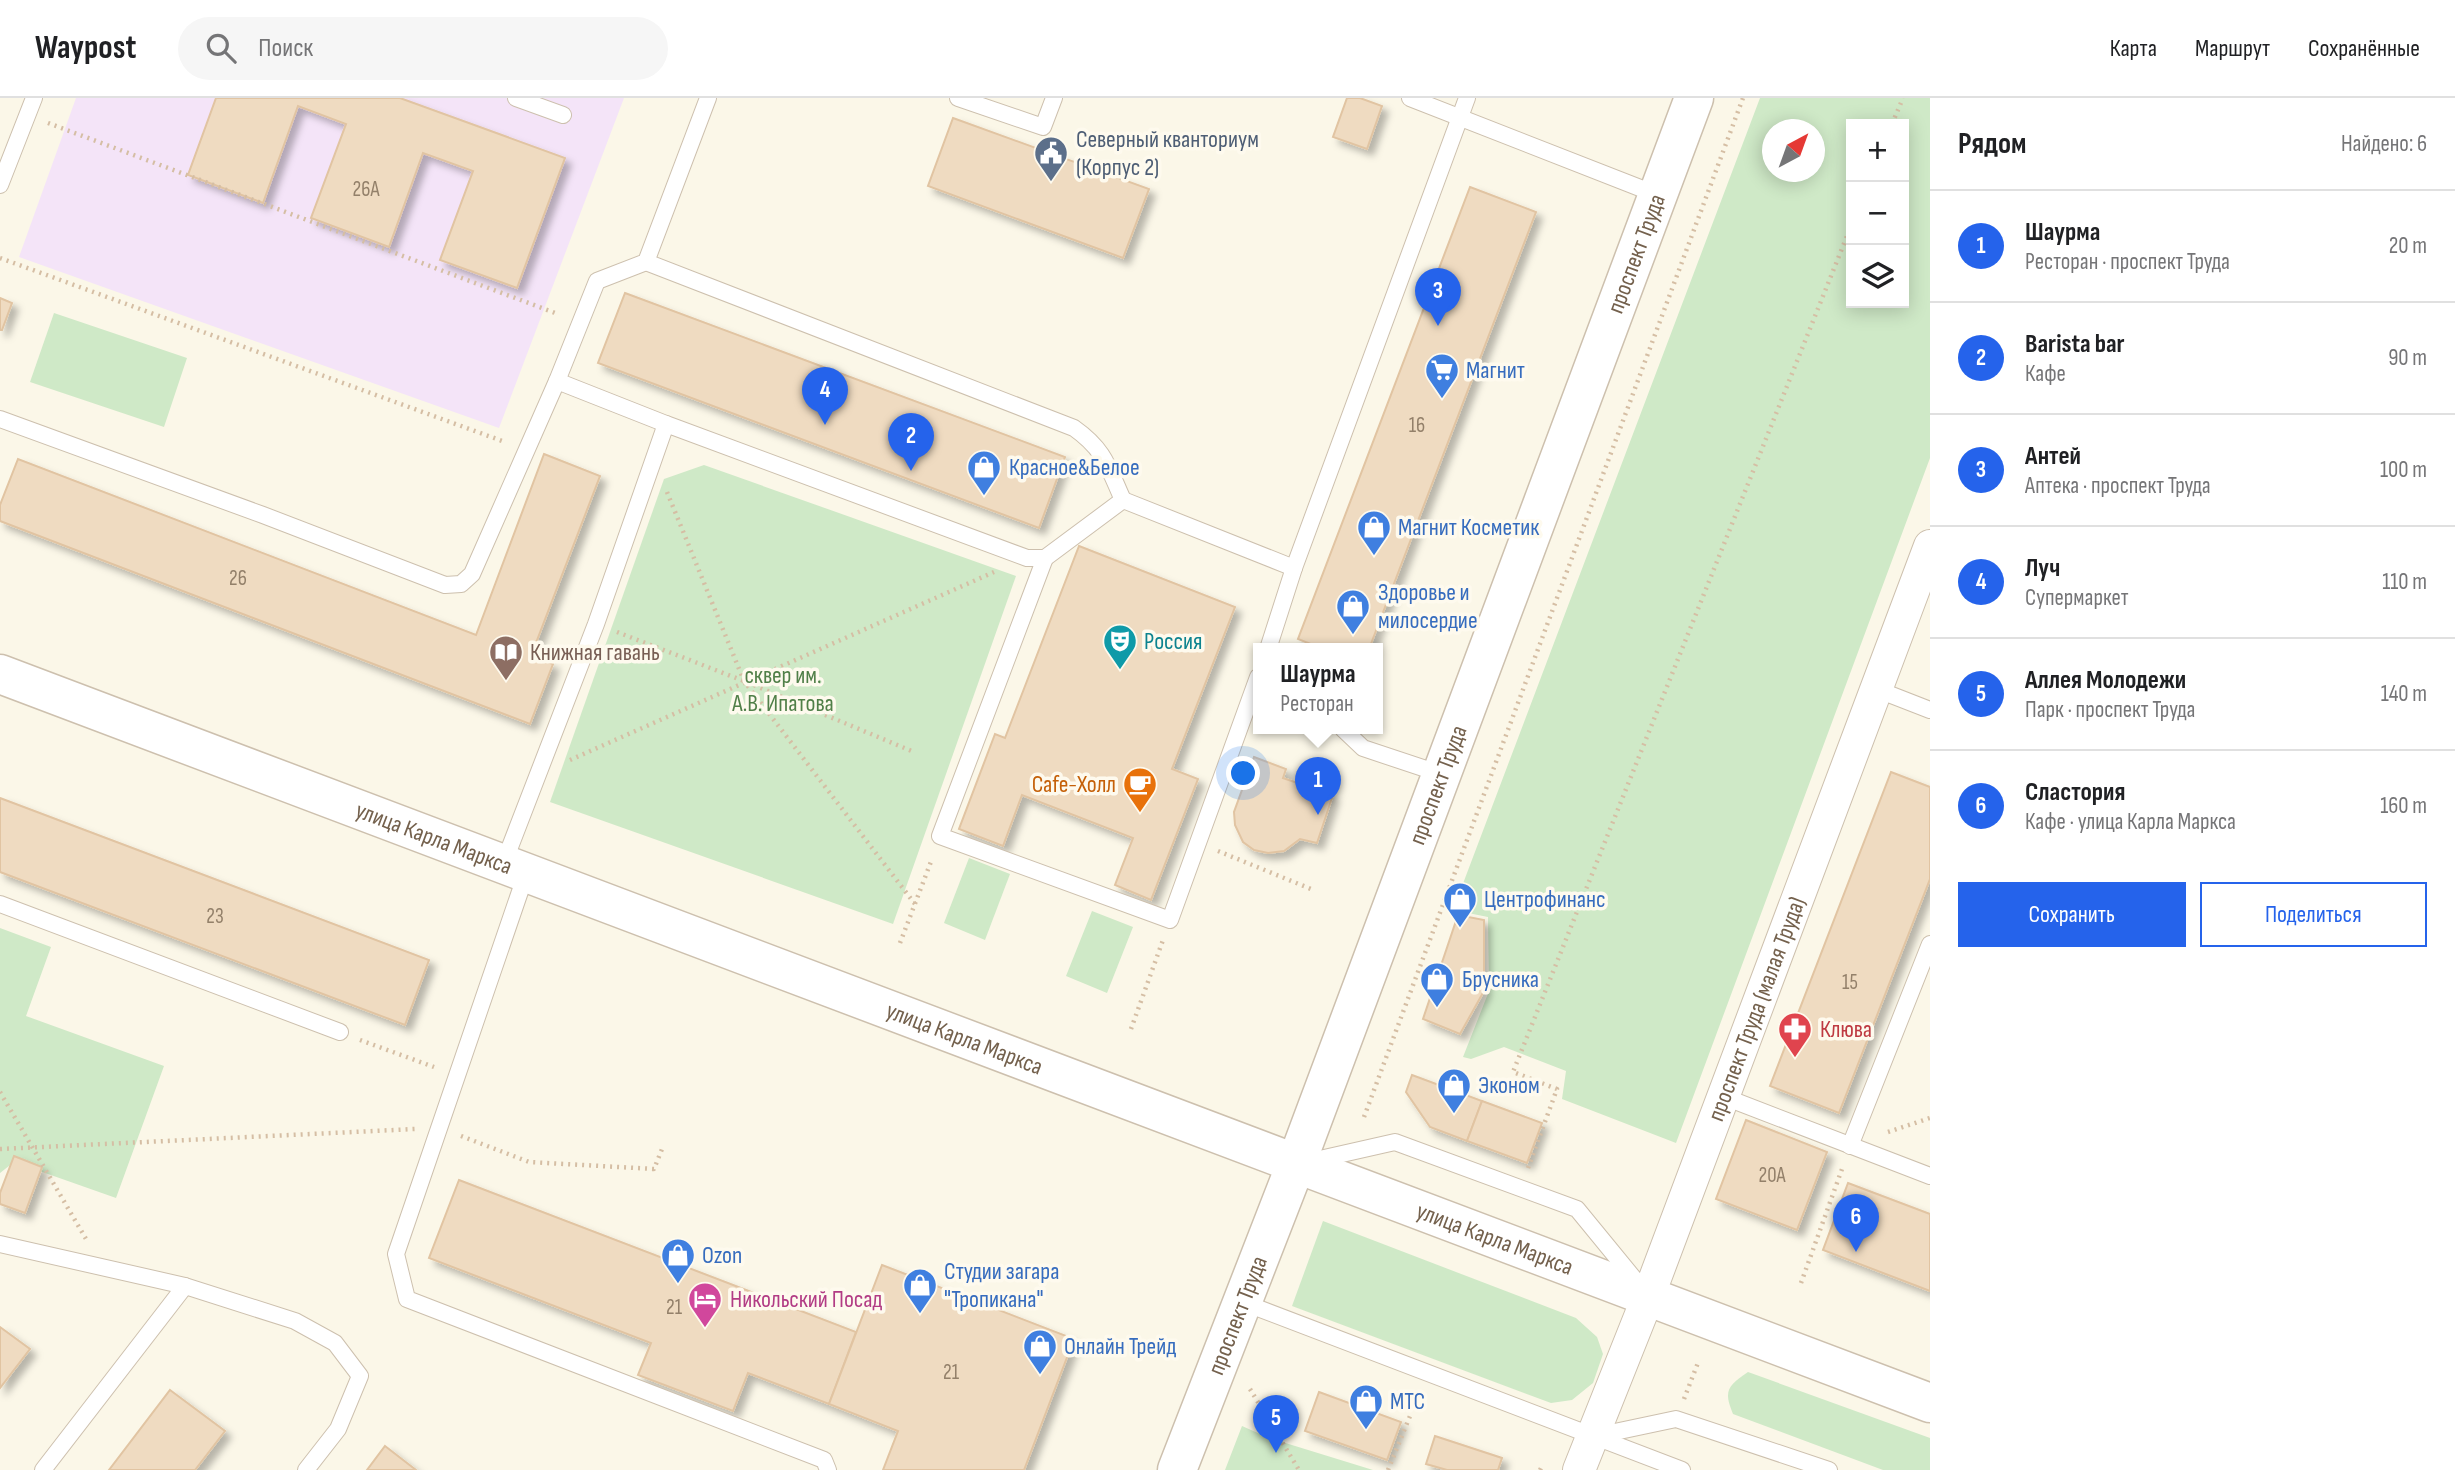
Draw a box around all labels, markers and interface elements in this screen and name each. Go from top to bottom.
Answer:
search box [178,17,668,80]
text: Waypost [35,28,136,68]
icon: search [202,29,240,67]
text: Поиск [258,33,313,64]
text: Карта [2110,34,2157,63]
text: Маршрут [2195,34,2270,63]
text: Сохранённые [2308,34,2420,63]
north arrow [1762,119,1825,182]
map controls [1846,119,1909,308]
button: + [1846,119,1909,182]
place label: Северный кванториум (Корпус 2) [1076,125,1259,182]
text: Рядом [1958,126,2026,162]
text: Найдено: 6 [2341,130,2427,158]
public building icon: Северный кванториум (Корпус 2) [1032,134,1070,183]
house number: 26А [353,177,380,202]
button: − [1846,182,1909,245]
street label: проспект Труда [1600,190,1671,317]
text: Шаурма [2025,217,2100,248]
text: 1 [1976,232,1986,260]
text: 20 m [2389,232,2427,260]
button: layers [1846,245,1909,308]
text: Ресторан · проспект Труда [2025,248,2230,276]
pin: 3 [1415,268,1461,326]
text: Barista bar [2025,329,2125,360]
text: 2 [1976,344,1986,372]
text: 90 m [2388,344,2427,372]
supermarket icon: Магнит [1423,351,1461,400]
place label: Магнит [1466,356,1525,385]
text: Кафе [2025,360,2066,388]
pin: 4 [802,367,848,425]
pin: 2 [888,413,934,471]
house number: 16 [1409,413,1425,438]
text: Антей [2025,441,2081,472]
shop icon: Красное&Белое [965,448,1003,497]
place label: Красное&Белое [1009,453,1140,482]
text: 3 [1976,456,1986,484]
text: 100 m [2380,456,2427,484]
text: Аптека · проспект Труда [2025,472,2211,500]
shop icon: Магнит Косметик [1355,508,1393,557]
place label: Магнит Косметик [1398,513,1540,542]
text: Луч [2025,553,2060,584]
house number: 26 [229,566,247,591]
text: 4 [1976,568,1986,596]
text: 110 m [2382,568,2427,596]
place label: Здоровье и милосердие [1378,578,1478,635]
text: Супермаркет [2025,584,2128,612]
shop icon: Здоровье и милосердие [1334,587,1372,636]
theatre icon: Россия [1101,622,1139,671]
place label: Россия [1144,627,1202,656]
library icon: Книжная гавань [487,633,525,682]
place label: Книжная гавань [530,638,660,667]
popup [1253,643,1383,734]
text: Шаурма [1280,659,1356,690]
park label: сквер им. А.В. Ипатова [731,661,834,718]
text: Аллея Молодежи [2025,665,2186,696]
text: 5 [1976,680,1986,708]
text: 140 m [2381,680,2427,708]
text: Ресторан [1280,690,1354,718]
text: Парк · проспект Труда [2025,696,2195,724]
street label: проспект Труда [1402,721,1473,849]
your location [1226,756,1260,790]
pin: 1 [1295,757,1341,815]
cafe icon: Cafe-Холл [1121,765,1159,814]
place label: Cafe-Холл [1032,770,1116,799]
text: Сластория [2025,777,2125,808]
text: 6 [1976,792,1986,820]
text: 160 m [2380,792,2427,820]
street label: улица Карла Маркса [352,795,516,881]
text: Кафе · улица Карла Маркса [2025,808,2236,836]
shop icon: Центрофинанс [1441,880,1479,929]
button: Сохранить [1958,882,2186,947]
button: Поделиться [2200,882,2427,947]
place label: Центрофинанс [1484,885,1606,914]
street label: проспект Труда (малая Труда) [1701,893,1811,1125]
house number: 23 [206,904,224,929]
shop icon: Брусника [1418,960,1456,1009]
place label: Брусника [1462,965,1539,994]
house number: 15 [1842,970,1858,995]
street label: улица Карла Маркса [882,996,1047,1081]
pharmacy icon: Клюва [1776,1010,1814,1059]
place label: Клюва [1820,1015,1872,1044]
shop icon: Эконом [1435,1066,1473,1115]
place label: Эконом [1478,1071,1540,1100]
house number: 20А [1759,1163,1786,1188]
pin: 6 [1833,1194,1879,1252]
street label: улица Карла Маркса [1413,1196,1577,1281]
shop icon: Ozon [659,1236,697,1285]
place label: Ozon [702,1241,742,1270]
street label: проспект Труда [1201,1252,1273,1379]
place label: Студии загара "Тропикана" [944,1257,1059,1314]
shop icon: Студии загара "Тропикана" [901,1266,939,1315]
hotel icon: Никольский Посад [686,1280,724,1329]
place label: Никольский Посад [730,1285,882,1314]
house number: 21 [666,1295,683,1320]
shop icon: Онлайн Трейд [1021,1327,1059,1376]
place label: Онлайн Трейд [1064,1332,1176,1361]
house number: 21 [943,1360,960,1385]
shop icon: МТС [1347,1382,1385,1431]
place label: МТС [1390,1387,1425,1416]
pin: 5 [1253,1395,1299,1453]

